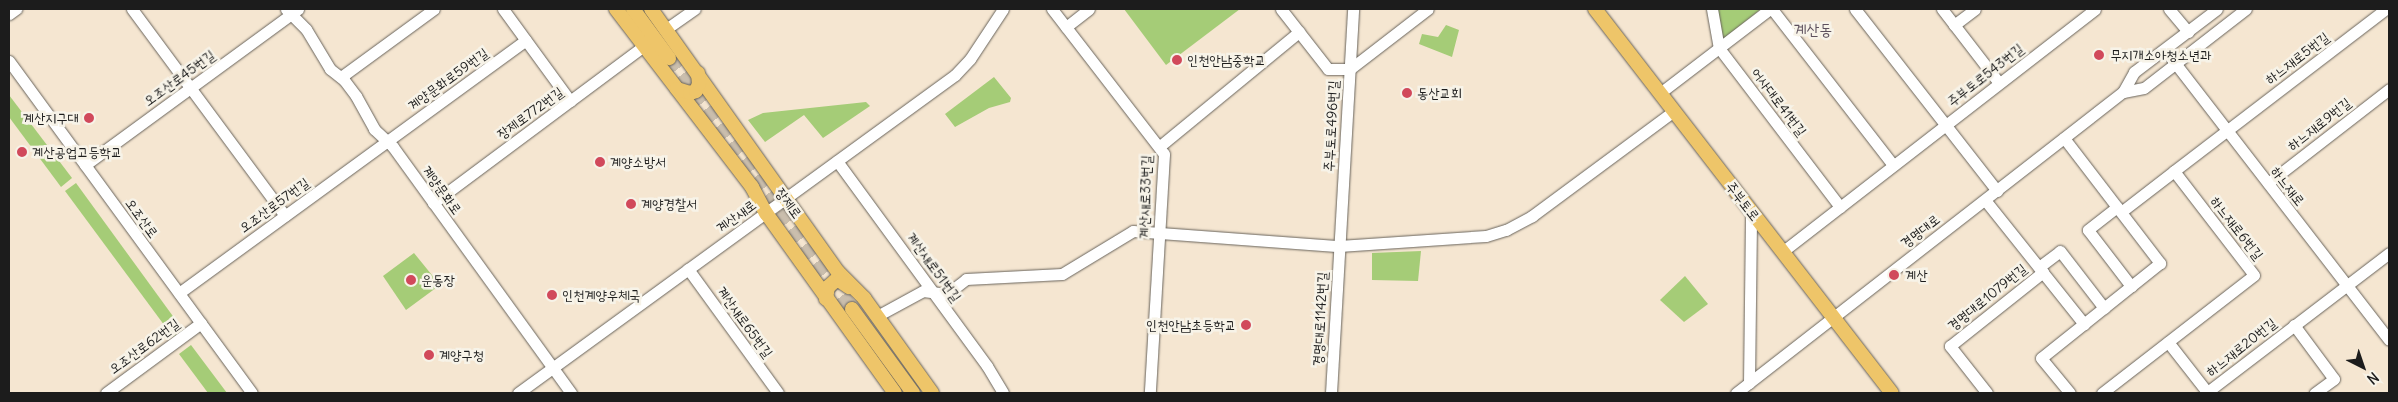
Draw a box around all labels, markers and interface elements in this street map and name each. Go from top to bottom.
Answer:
district label: 계산동 [1794,19,1832,39]
street label: 하느재로5번길 [2262,29,2332,87]
street label: 주부토로543번길 [1944,40,2026,110]
street label: 계양문화로59번길 [405,44,491,114]
street label: 오조산로45번길 [140,47,218,109]
place label: 무지개소아청소년과 [2110,47,2211,63]
marker: 무지개소아청소년과 [2092,48,2106,62]
place label: 인천안남중학교 [1187,52,1266,68]
marker: 인천안남중학교 [1171,54,1183,66]
street label: 어사대로41번길 [1748,65,1810,139]
street label: 주부토로496번길 [1320,80,1342,172]
street label: 장제로772번길 [494,83,566,143]
place label: 동산교회 [1417,85,1462,101]
marker: 동산교회 [1401,87,1413,99]
street label: 하느재로9번길 [2284,94,2354,154]
place label: 계산지구대 [23,110,79,126]
marker: 계산지구대 [83,112,95,124]
place label: 계산공업고등학교 [32,144,122,160]
marker: 계산공업고등학교 [16,146,28,158]
place label: 계양소방서 [610,154,666,170]
street label: 계산새로33번길 [1135,155,1155,239]
marker: 계양소방서 [594,156,606,168]
street label: 계양문화로 [419,162,465,218]
street label: 하느재로 [2268,163,2308,209]
street label: 오조산로57번길 [236,174,312,236]
street label: 주부토로 [1723,178,1763,224]
street label: 장제로 [772,184,806,222]
street label: 하느재로6번길 [2207,193,2267,263]
street label: 오조산로 [122,195,162,241]
place label: 계양경찰서 [641,196,697,212]
street label: 계산새로 [713,196,759,236]
marker: 계양경찰서 [625,198,637,210]
street label: 경명대로 [1897,211,1943,251]
street label: 계산새로51번길 [903,229,965,305]
street label: 경명대로1079번길 [1944,260,2030,334]
place label: 계산 [1905,267,1928,283]
marker: 계산 [1887,268,1901,282]
street label: 경명대로1142번길 [1309,271,1331,367]
place label: 운동장 [421,272,455,288]
marker: 운동장 [405,274,417,286]
street label: 계산새로65번길 [714,283,776,361]
place label: 인천계양우체국 [562,287,641,303]
marker: 인천계양우체국 [546,289,558,301]
street label: 하느재로20번길 [2203,314,2279,380]
street label: 오조산로62번길 [105,315,183,377]
place label: 인천안남초등학교 [1146,317,1236,333]
marker: 인천안남초등학교 [1240,319,1252,331]
north arrow [2338,342,2388,392]
place label: 계양구청 [439,347,484,363]
marker: 계양구청 [423,349,435,361]
text: N [2363,368,2382,388]

